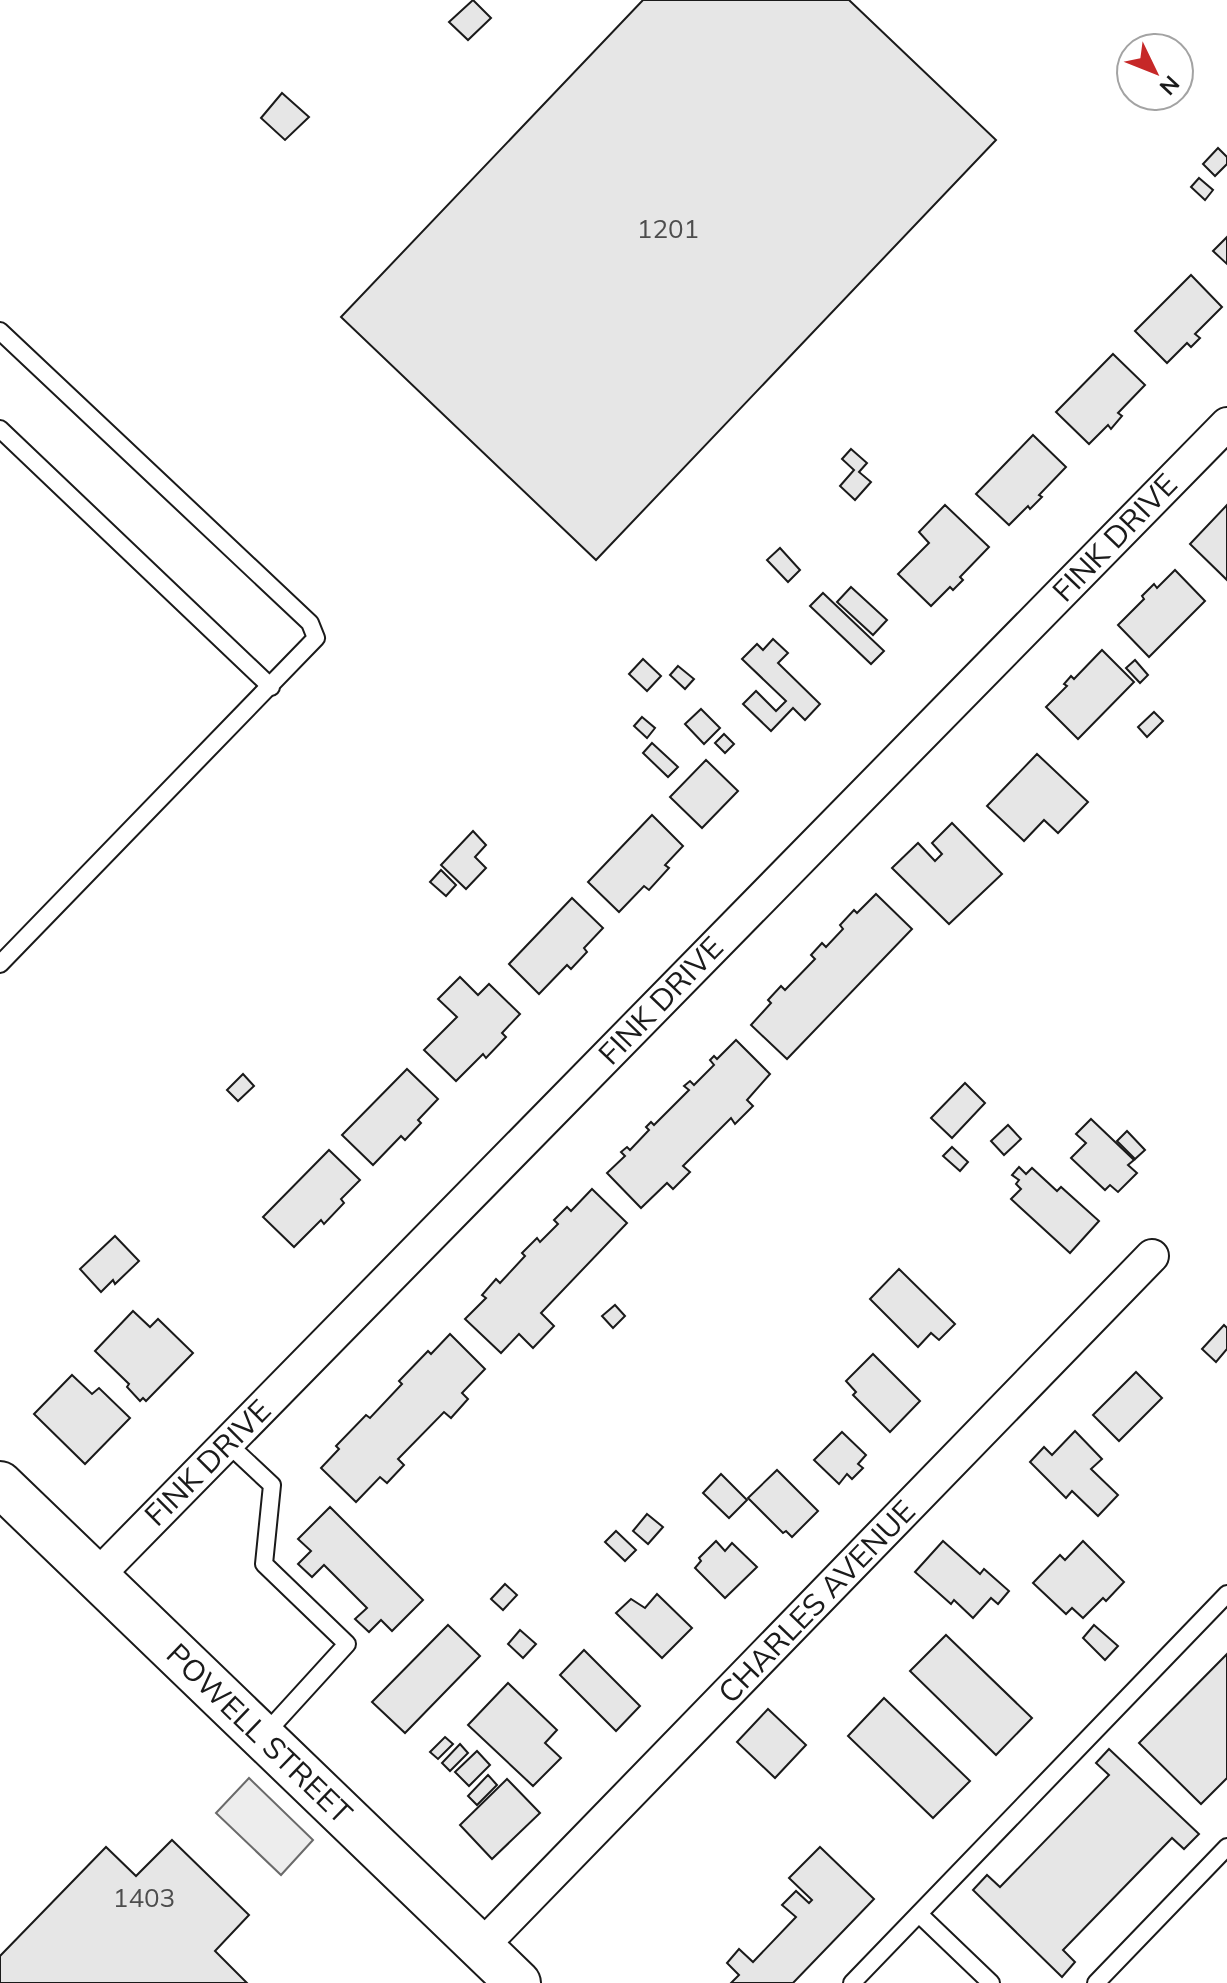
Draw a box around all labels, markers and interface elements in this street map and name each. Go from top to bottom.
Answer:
north arrow [1115,32,1195,112]
text: N [1154,70,1186,101]
house number: 1201 [637,212,699,245]
street label: FINK DRIVE [1044,465,1185,609]
street label: FINK DRIVE [590,928,731,1072]
street label: FINK DRIVE [136,1391,279,1534]
street label: CHARLES AVENUE [710,1492,923,1711]
street label: POWELL STREET [159,1635,361,1832]
house number: 1403 [113,1881,175,1914]

